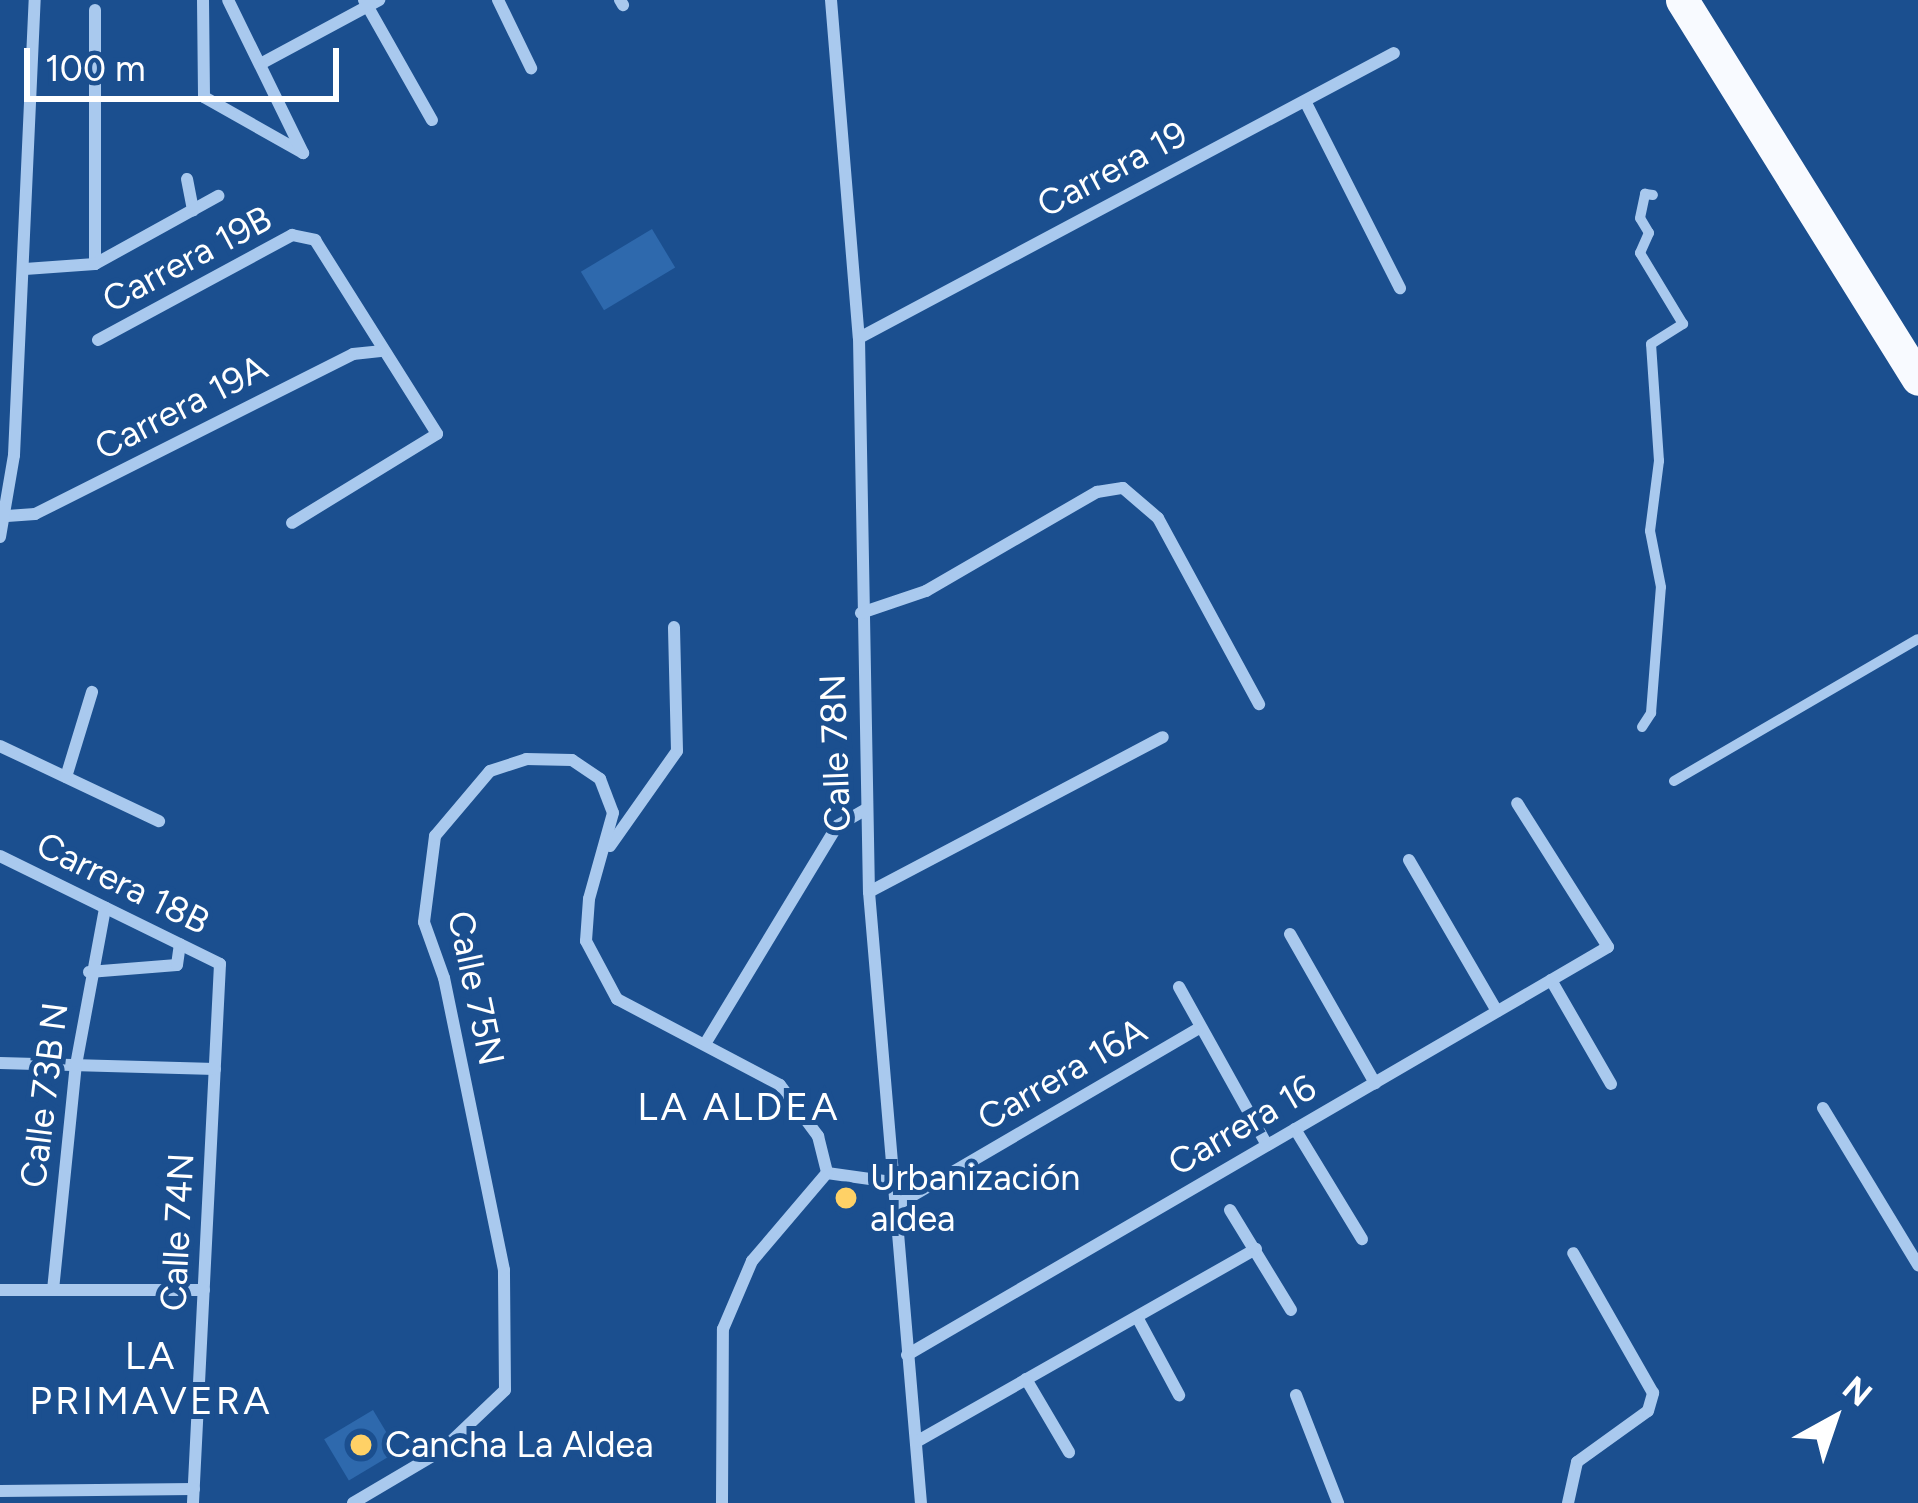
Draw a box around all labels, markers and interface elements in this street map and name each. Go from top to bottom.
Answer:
scale bar [30,24,345,98]
text: 100 m [45,47,146,90]
street label: Carrera 19 [1030,112,1194,226]
street label: Carrera 19B [95,197,279,321]
street label: Carrera 19A [88,345,274,469]
street label: Calle 78N [811,673,859,833]
street label: Carrera 18B [30,823,216,943]
street label: Calle 75N [439,907,513,1069]
street label: Calle 73B N [11,1000,77,1190]
street label: Carrera 16A [970,1008,1154,1140]
street label: Carrera 16 [1161,1066,1323,1184]
district label: LA ALDEA [637,1084,841,1130]
street label: Calle 74N [151,1152,203,1312]
place label: Urbanización aldea [870,1155,1080,1240]
marker: Urbanización aldea [833,1185,859,1211]
district label: LA PRIMAVERA [29,1334,273,1425]
north arrow [1774,1359,1894,1479]
text: N [1835,1368,1880,1414]
place label: Cancha La Aldea [385,1423,654,1467]
marker: Cancha La Aldea [348,1432,374,1458]

